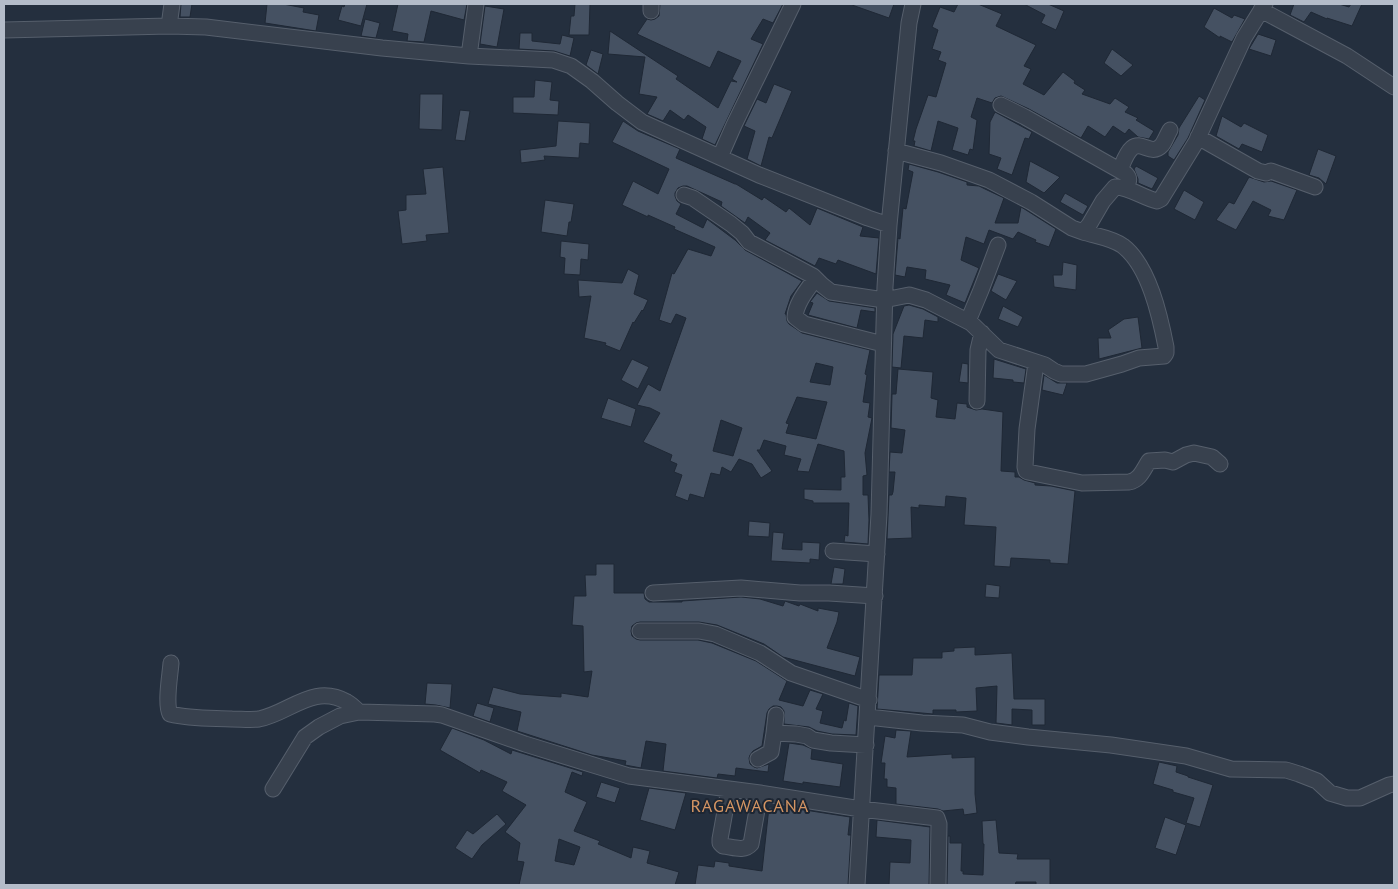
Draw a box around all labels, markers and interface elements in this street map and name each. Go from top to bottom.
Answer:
district label: RAGAWACANA [691,794,809,817]

